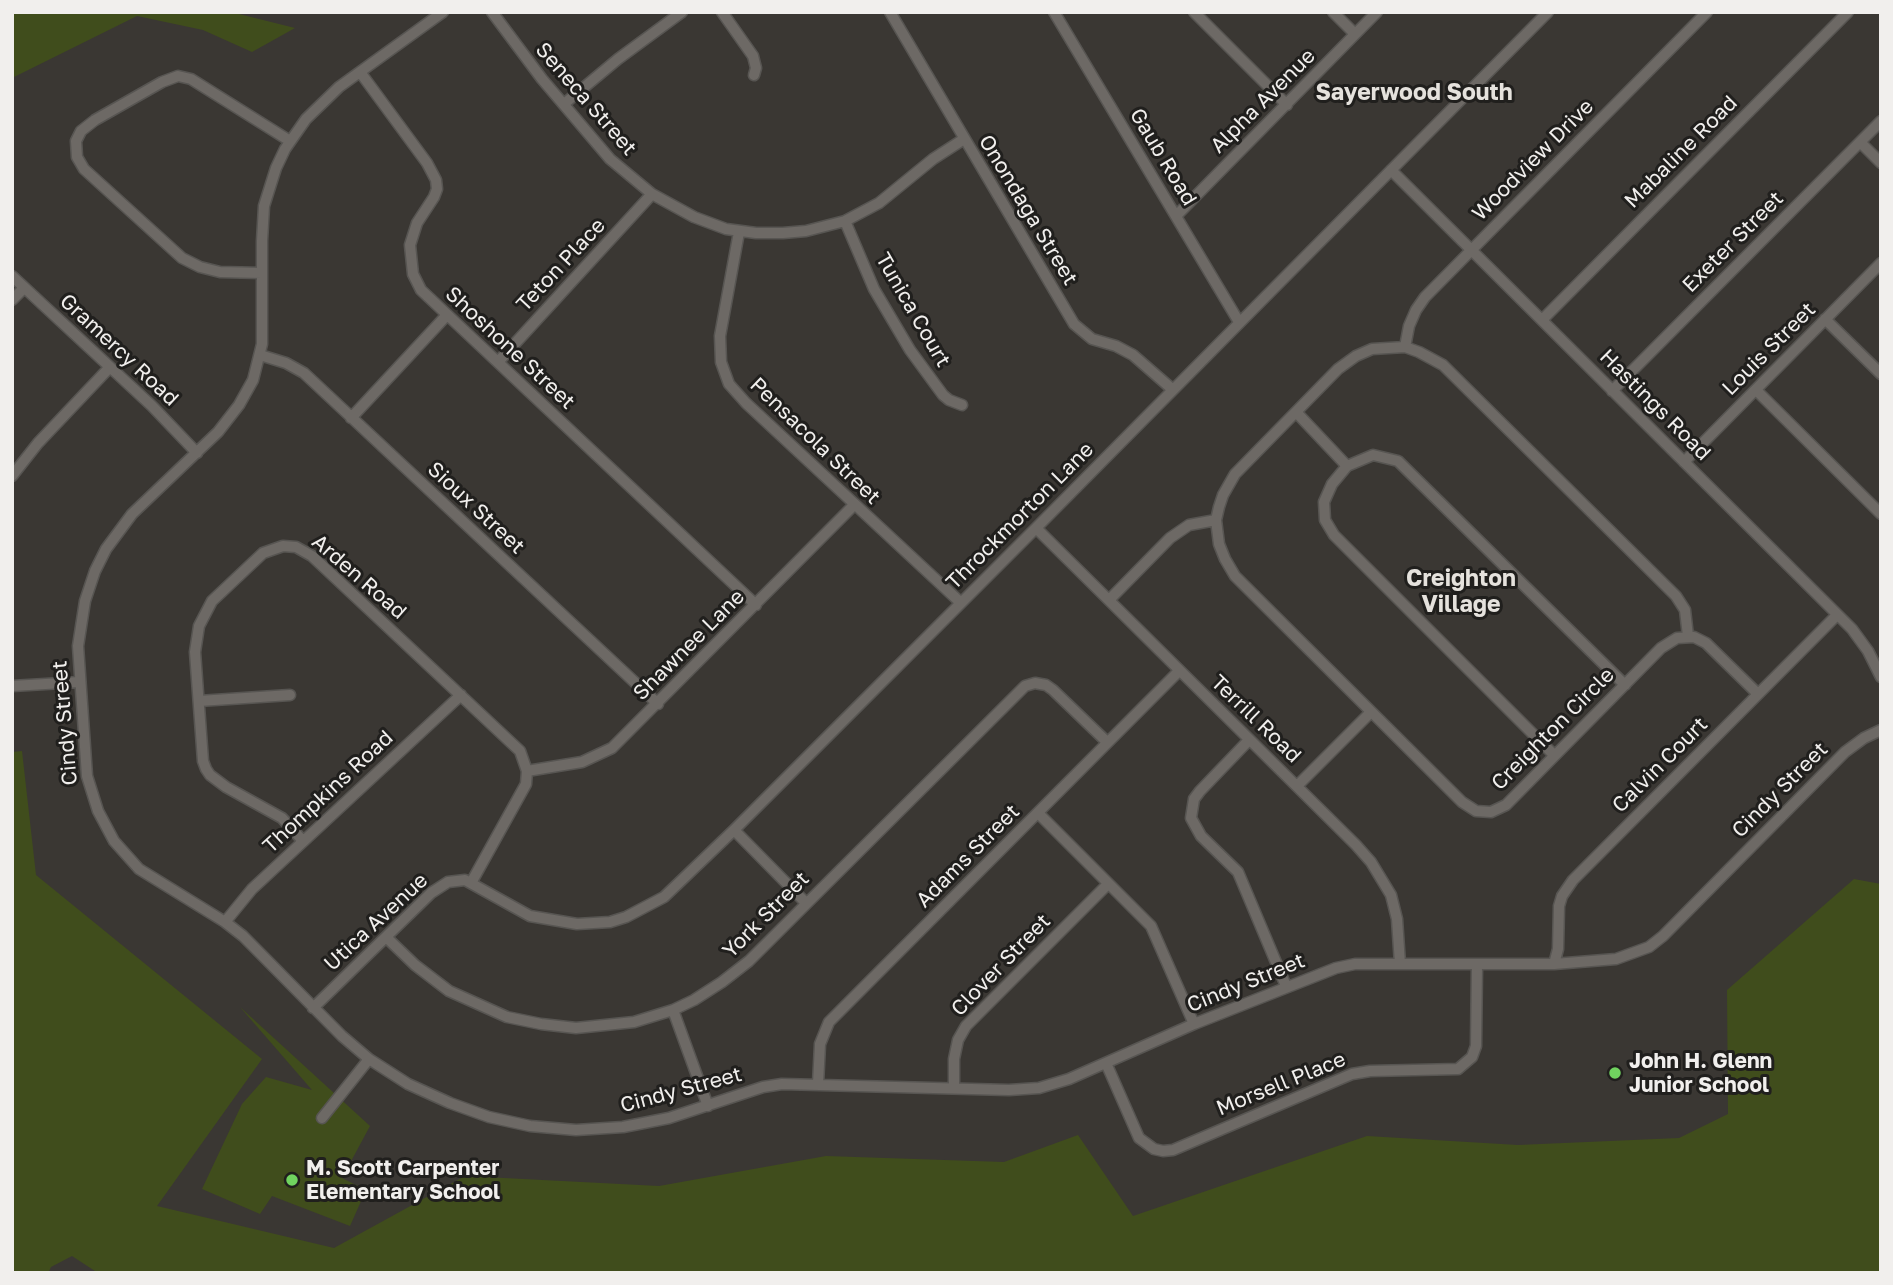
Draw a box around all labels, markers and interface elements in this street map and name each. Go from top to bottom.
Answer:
street label: Seneca Street [530,37,642,161]
street label: Alpha Avenue [1205,43,1321,159]
district label: Sayerwood South [1315,79,1513,107]
street label: Mabaline Road [1619,90,1743,214]
street label: Woodview Drive [1467,94,1599,226]
street label: Gaub Road [1124,104,1202,210]
street label: Onondaga Street [973,130,1083,290]
street label: Exeter Street [1677,186,1789,298]
street label: Teton Place [511,213,611,317]
street label: Tunica Court [870,248,956,372]
street label: Shoshone Street [440,281,580,415]
street label: Gramercy Road [55,289,183,411]
street label: Louis Street [1717,297,1821,401]
street label: Hastings Road [1594,344,1716,466]
street label: Pensacola Street [745,372,885,510]
street label: Throckmorton Lane [941,437,1099,595]
street label: Sioux Street [422,457,530,559]
street label: Arden Road [307,529,411,625]
district label: Creighton Village [1406,565,1516,619]
street label: Shawnee Lane [628,584,750,706]
street label: Cindy Street [47,660,83,786]
street label: Creighton Circle [1487,663,1619,795]
street label: Terrill Road [1206,670,1306,768]
street label: Calvin Court [1607,712,1713,818]
street label: Thompkins Road [258,725,398,859]
street label: Cindy Street [1727,737,1833,843]
street label: Adams Street [911,799,1025,913]
street label: York Street [718,867,814,963]
street label: Utica Avenue [319,868,433,976]
street label: Clover Street [946,909,1056,1021]
street label: Cindy Street [1183,948,1309,1018]
street label: Morsell Place [1213,1047,1349,1121]
place label: John H. Glenn Junior School [1629,1048,1772,1098]
street label: Cindy Street [617,1062,745,1118]
marker: John H. Glenn Junior School [1607,1065,1623,1081]
place label: M. Scott Carpenter Elementary School [306,1155,500,1205]
marker: M. Scott Carpenter Elementary School [284,1172,300,1188]

